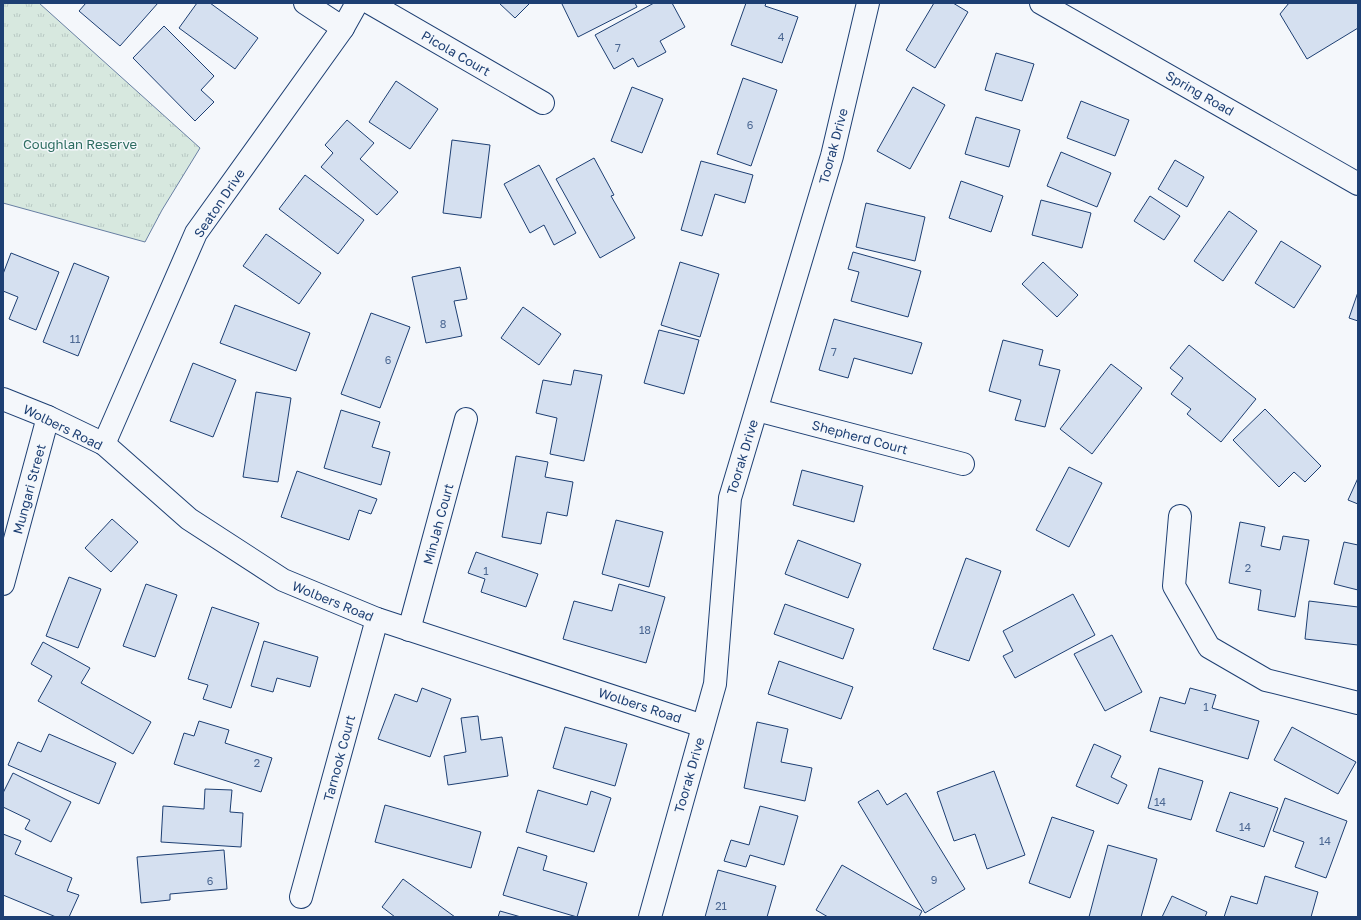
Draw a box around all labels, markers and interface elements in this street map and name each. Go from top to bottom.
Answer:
street label: Picola Court [419,27,493,79]
house number: 4 [778,30,785,43]
house number: 7 [615,41,621,54]
street label: Spring Road [1163,67,1237,119]
street label: Toorak Drive [815,106,851,186]
house number: 6 [747,118,754,131]
park label: Coughlan Reserve [23,136,137,152]
street label: Seaton Drive [190,166,248,240]
house number: 8 [440,317,447,330]
house number: 11 [70,332,80,345]
house number: 7 [831,345,837,358]
house number: 6 [385,353,392,366]
street label: Wolbers Road [21,401,105,453]
street label: Shepherd Court [810,417,910,457]
street label: Toorak Drive [723,418,761,496]
street label: Mungari Street [9,442,49,536]
street label: MinJah Court [419,482,457,566]
house number: 2 [1245,561,1251,574]
house number: 1 [483,564,489,577]
street label: Wolbers Road [290,577,376,625]
house number: 18 [639,623,651,636]
street label: Wolbers Road [596,684,684,726]
house number: 1 [1203,700,1209,713]
street label: Tarnook Court [320,713,358,803]
street label: Toorak Drive [671,736,707,814]
house number: 2 [254,756,260,769]
house number: 14 [1154,795,1166,808]
house number: 14 [1239,820,1251,833]
house number: 14 [1319,834,1331,847]
house number: 9 [931,873,937,886]
house number: 6 [207,874,214,887]
house number: 21 [715,899,727,912]

